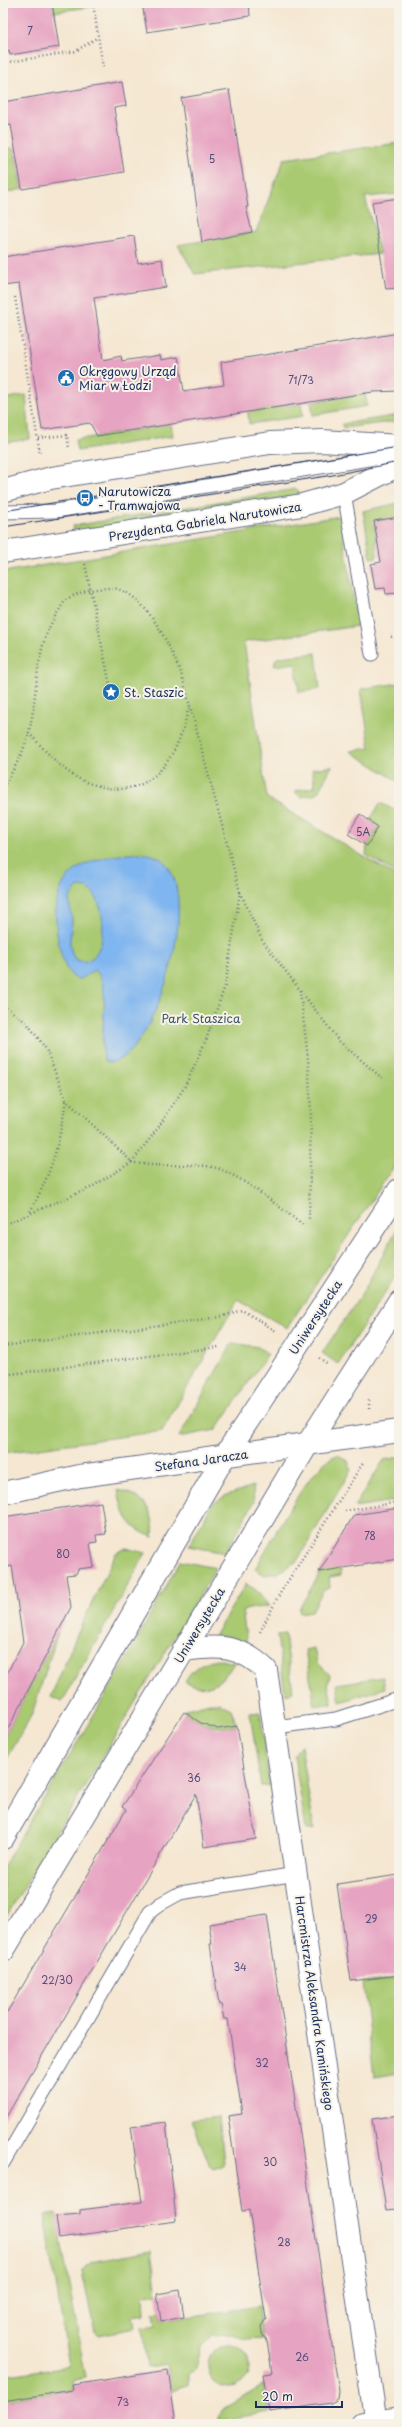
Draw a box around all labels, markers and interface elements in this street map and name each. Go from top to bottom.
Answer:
house number: 7 [27,23,33,38]
house number: 5 [209,151,215,166]
place label: Okręgowy Urząd Miar w Łodzi [79,362,176,394]
public building icon: Okręgowy Urząd Miar w Łodzi [56,368,76,388]
house number: 71/73 [288,372,314,387]
place label: Narutowicza - Tramwajowa [98,482,181,514]
bus stop icon: Narutowicza - Tramwajowa [75,488,95,508]
street label: Prezydenta Gabriela Narutowicza [107,497,303,545]
place icon: St. Staszic [101,682,121,702]
place label: St. Staszic [124,683,184,701]
house number: 5A [356,824,370,839]
park label: Park Staszica [162,1009,241,1027]
street label: Uniwersytecka [284,1276,346,1358]
street label: Stefana Jaracza [153,1444,249,1475]
house number: 78 [364,1528,376,1543]
house number: 80 [56,1546,70,1561]
street label: Uniwersytecka [169,1583,229,1666]
house number: 36 [187,1770,201,1785]
street label: Harcmistrza Aleksandra Kamińskiego [291,1894,339,2112]
house number: 29 [365,1911,378,1926]
house number: 34 [233,1959,247,1974]
house number: 22/30 [41,1972,73,1987]
house number: 32 [255,2055,269,2070]
house number: 30 [263,2154,277,2169]
house number: 28 [277,2234,291,2249]
house number: 26 [295,2349,309,2364]
scale bar [256,2383,342,2409]
text: 20 m [262,2387,293,2405]
house number: 73 [117,2394,129,2409]

